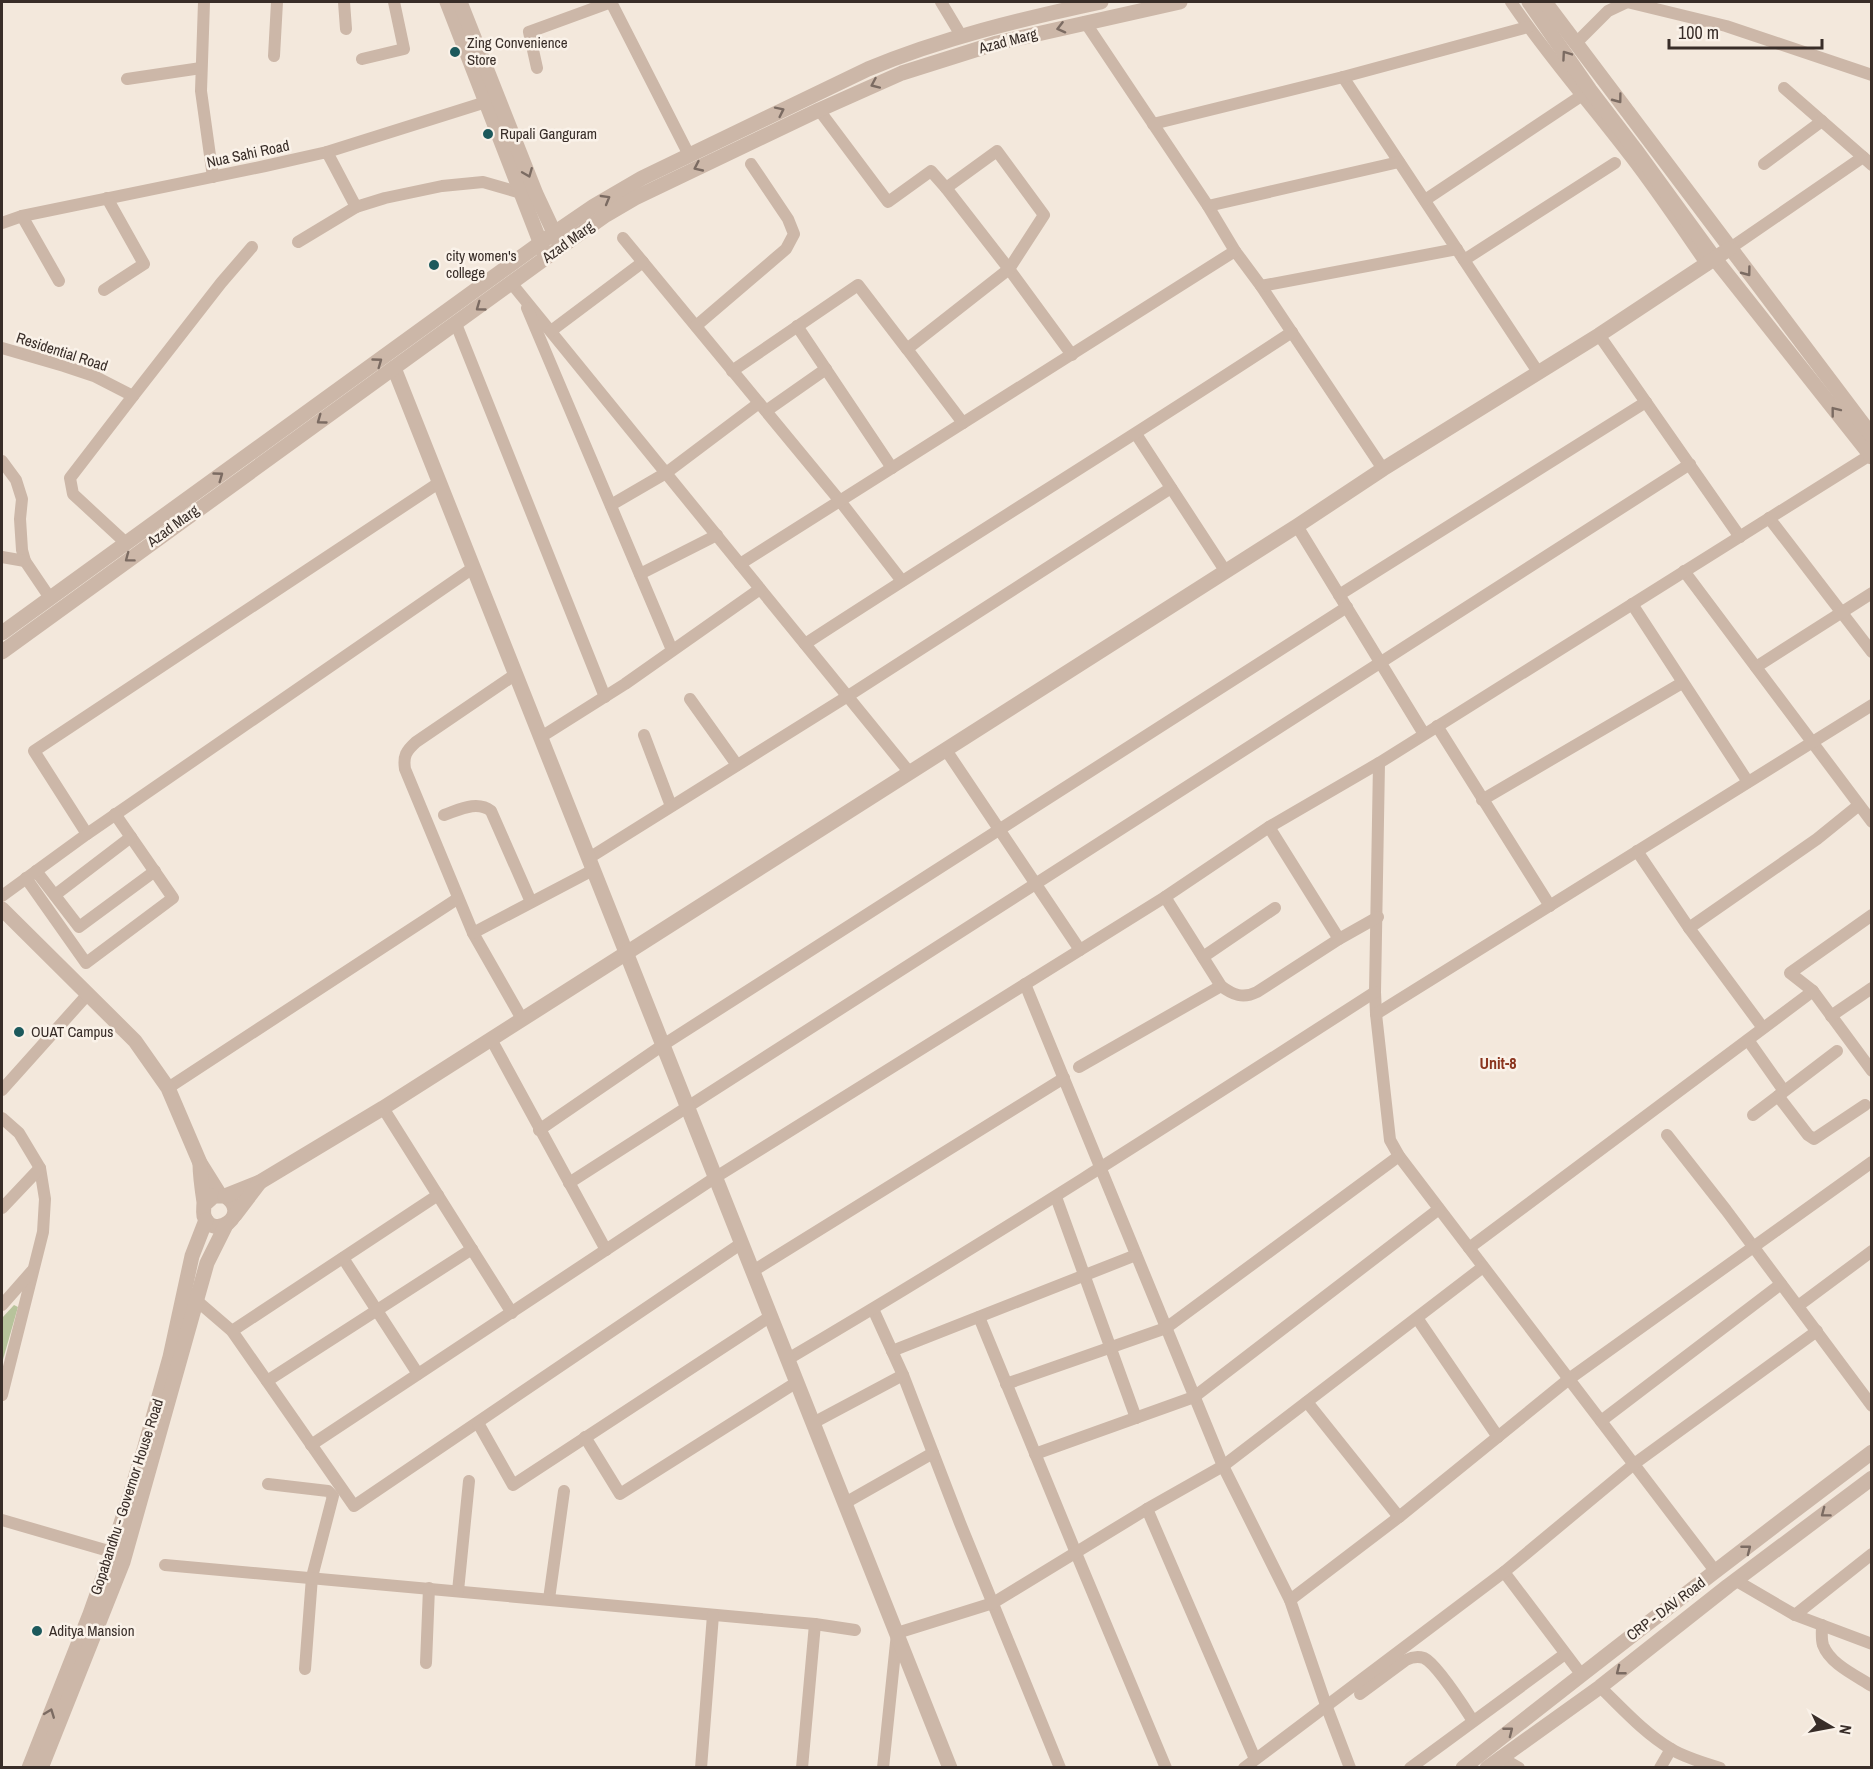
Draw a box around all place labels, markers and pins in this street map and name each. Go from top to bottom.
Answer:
place label: Zing Convenience Store [467,32,568,70]
marker: Zing Convenience Store [448,45,462,59]
place label: Rupali Ganguram [500,123,597,144]
marker: Rupali Ganguram [481,127,495,141]
place label: city women's college [446,245,517,283]
marker: city women's college [427,258,441,272]
place label: OUAT Campus [31,1021,113,1042]
marker: OUAT Campus [12,1025,26,1039]
place label: Aditya Mansion [48,1620,134,1641]
marker: Aditya Mansion [30,1624,44,1638]

